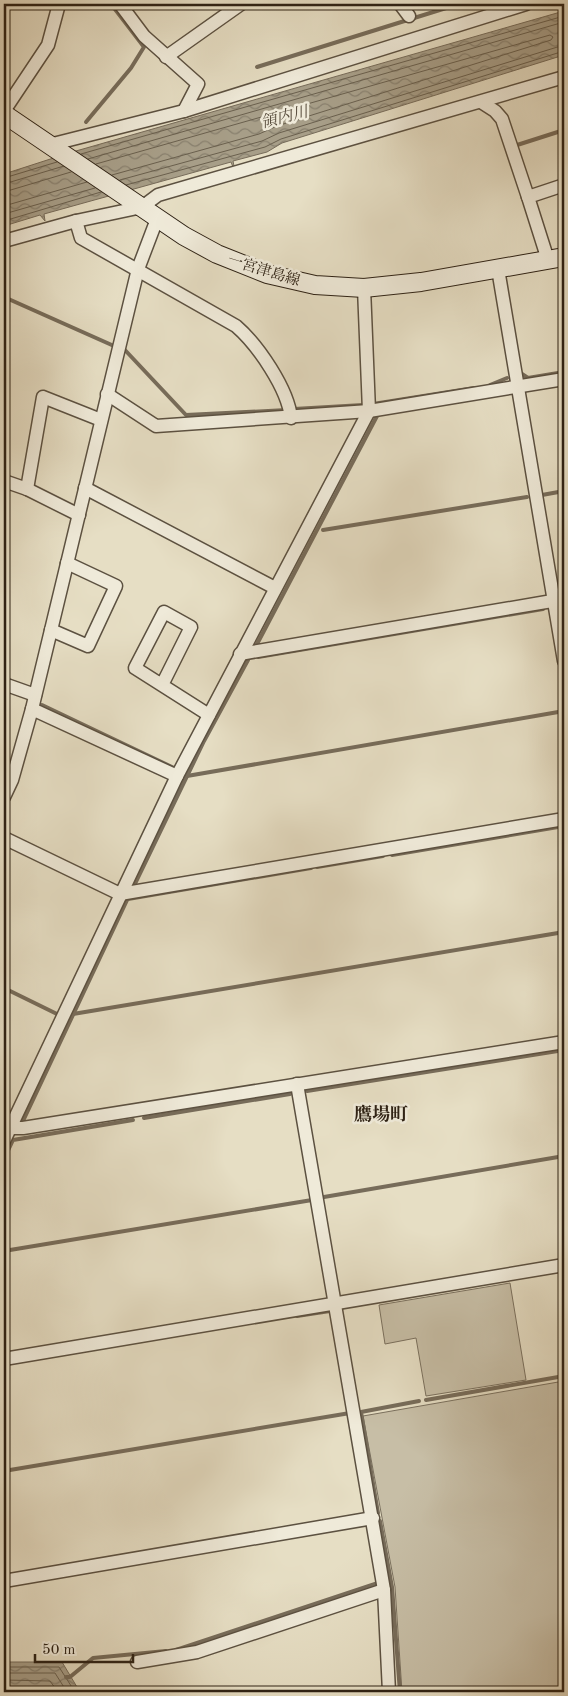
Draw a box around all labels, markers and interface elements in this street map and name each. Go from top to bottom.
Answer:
water label: 領内川 [259,102,312,132]
street label: 一宮津島線 [225,251,302,290]
district label: 鷹場町 [354,1104,408,1124]
scale bar [35,1631,132,1663]
text: 50 m [42,1643,76,1658]

